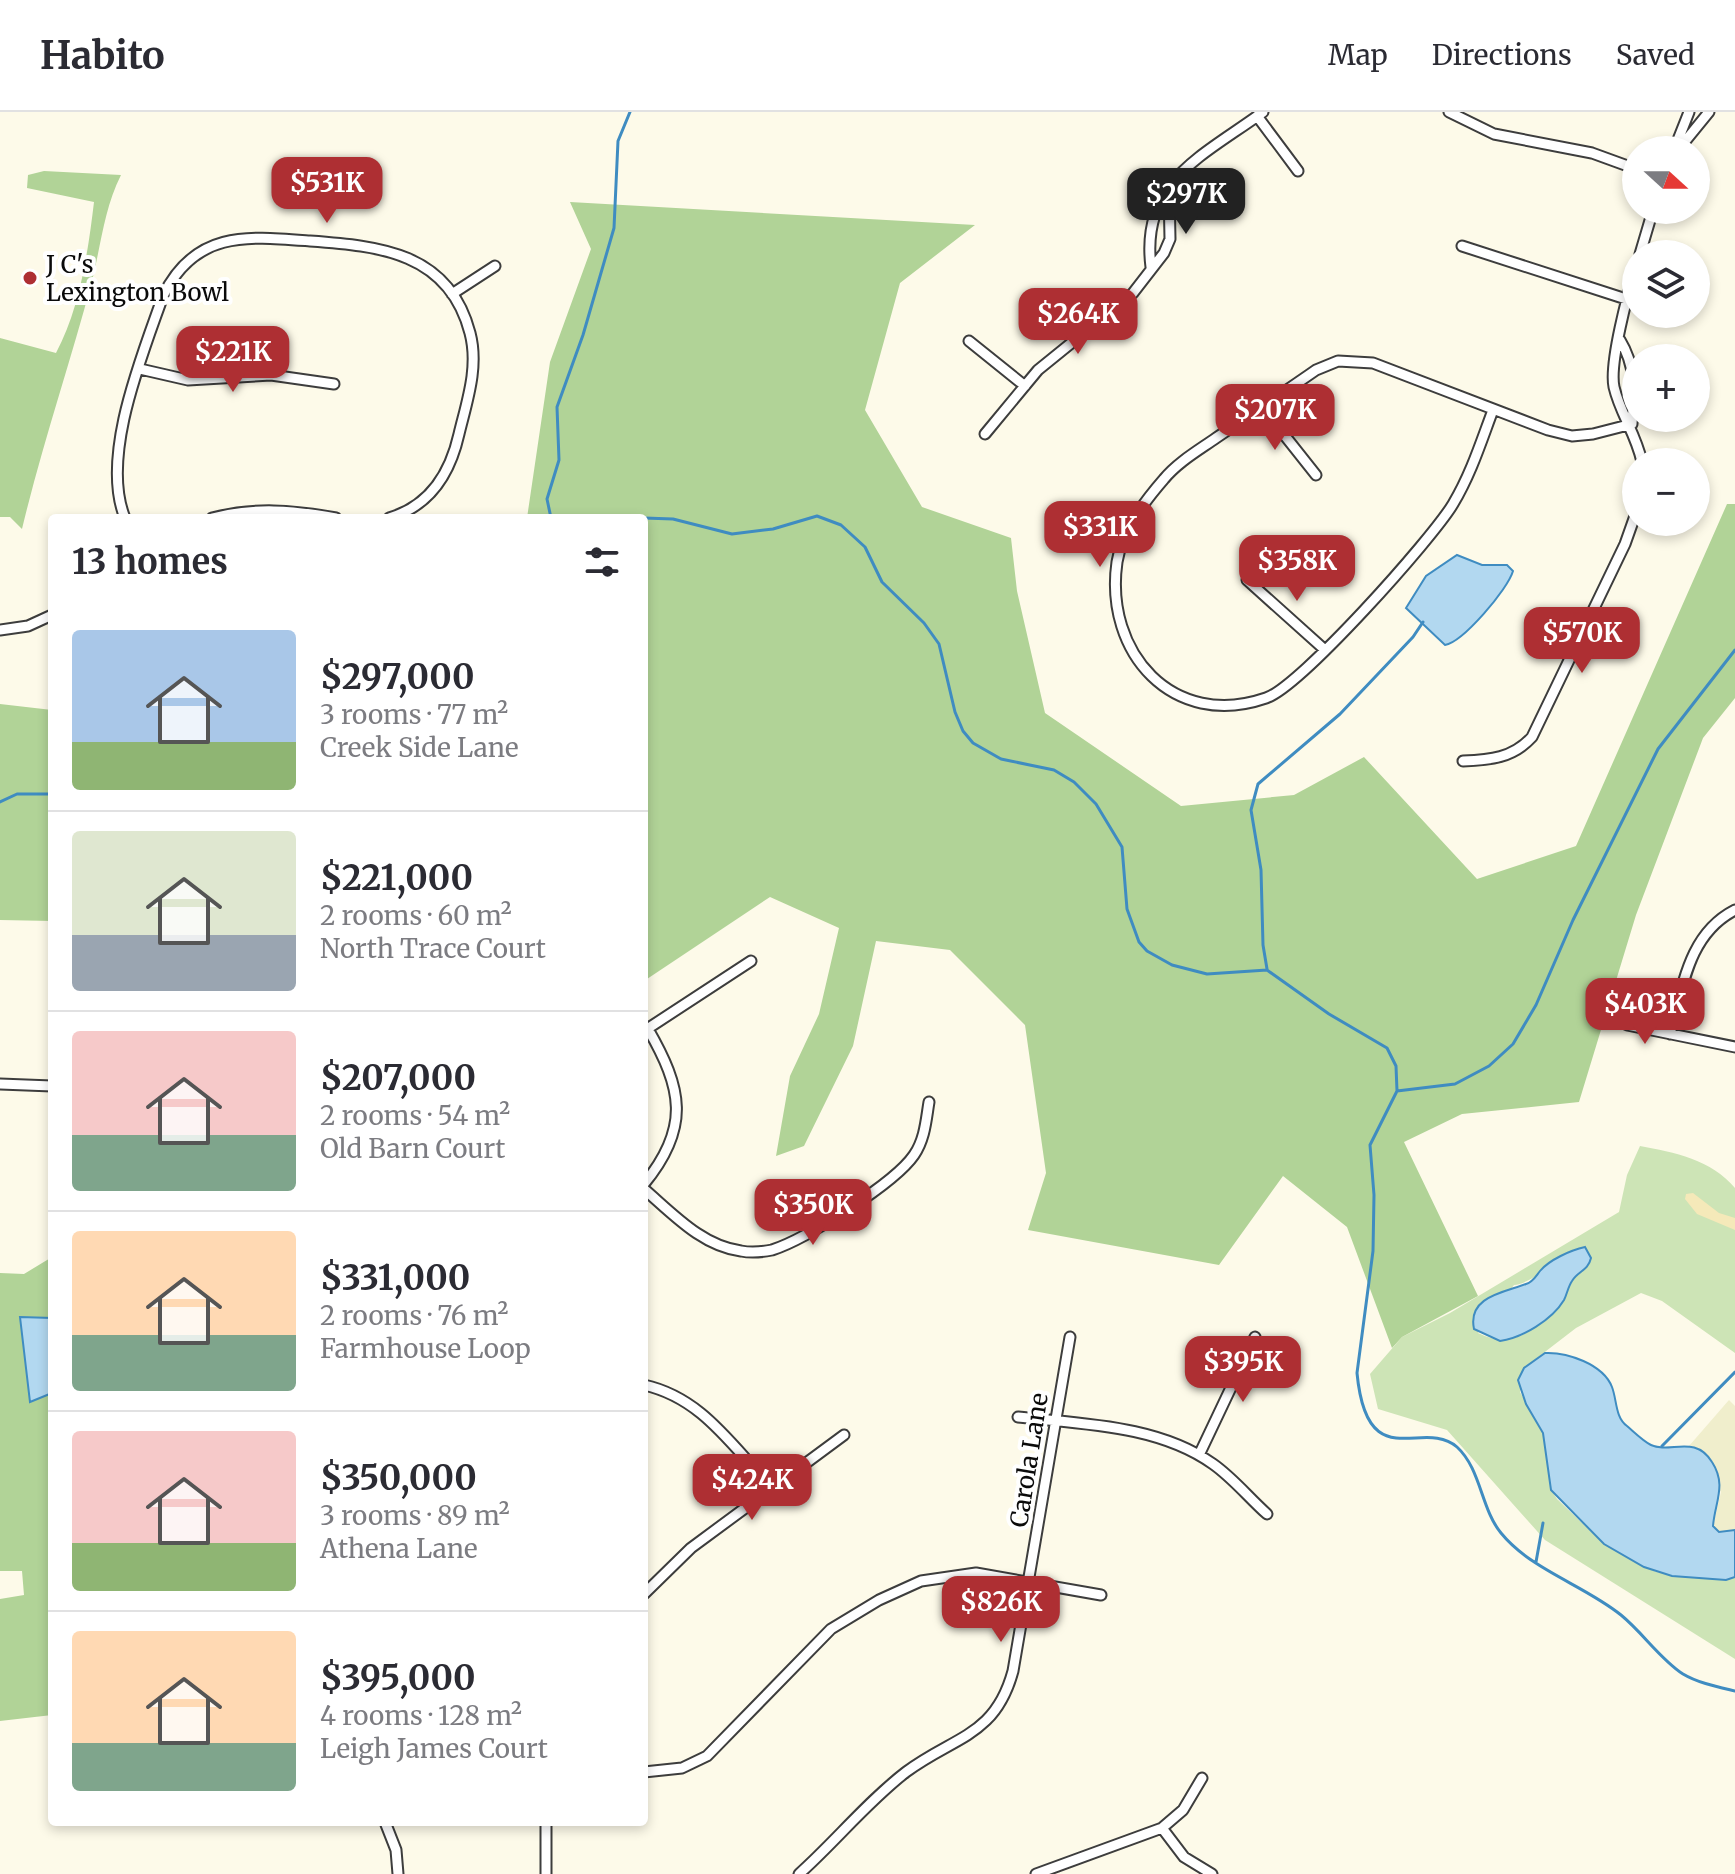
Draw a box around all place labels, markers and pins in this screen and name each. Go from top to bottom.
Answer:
pin: $531K [271,157,383,225]
pin: $297K [1130,168,1242,236]
place label: J C's Lexington Bowl [45,249,229,308]
marker: J C's Lexington Bowl [21,269,39,287]
pin: $264K [1022,288,1134,356]
pin: $221K [177,326,289,394]
pin: $207K [1219,384,1331,452]
pin: $331K [1044,501,1156,569]
pin: $358K [1241,535,1353,603]
pin: $570K [1526,607,1638,675]
pin: $403K [1589,978,1701,1046]
pin: $350K [757,1179,869,1247]
pin: $395K [1187,1336,1299,1404]
pin: $424K [696,1454,808,1522]
pin: $826K [945,1576,1057,1644]

